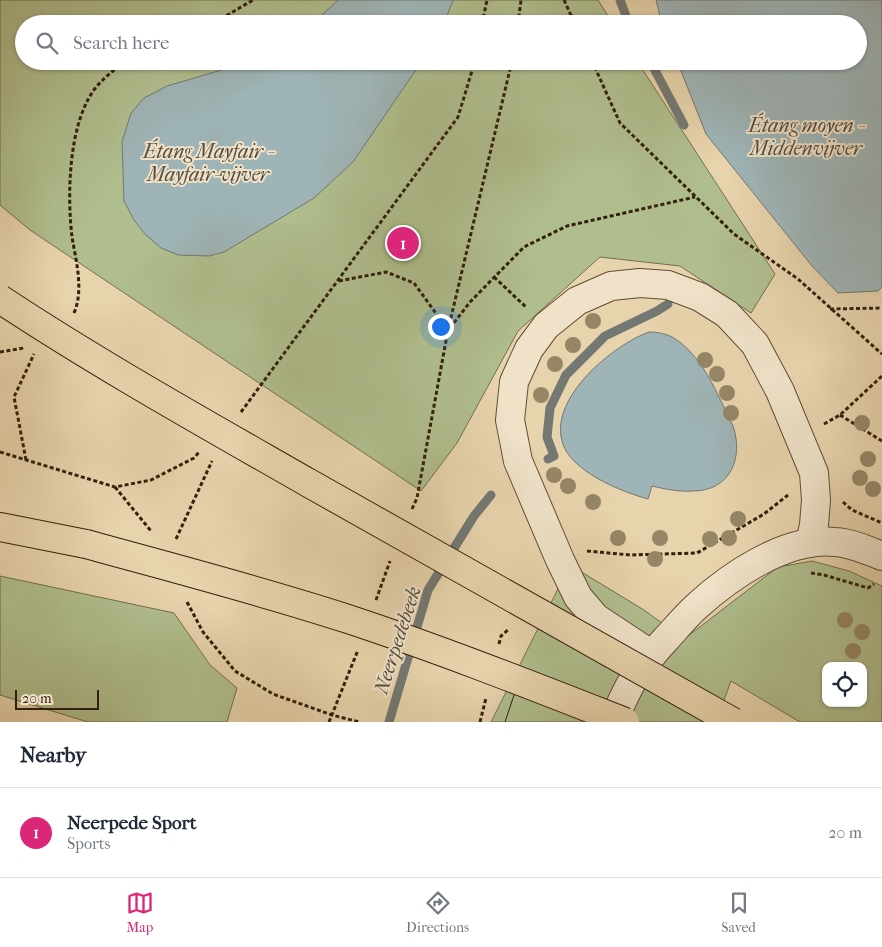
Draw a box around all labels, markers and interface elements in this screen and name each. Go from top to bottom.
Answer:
search box [15,15,867,70]
icon: search [33,29,61,57]
text: Search here [73,32,169,54]
water label: Étang moyen - Middenvijver [748,112,866,160]
water label: Étang Mayfair - Mayfair-vijver [142,138,275,186]
pin: 1 [387,224,419,262]
your location [428,314,454,340]
water label: Neerpedebeek [369,583,426,698]
map controls [822,662,867,707]
button: locate [822,662,867,707]
scale bar [15,687,99,710]
text: 20 m [22,690,52,707]
text: Nearby [20,743,86,767]
text: Neerpede Sport [67,812,197,834]
text: 1 [33,823,39,842]
text: 20 m [828,823,862,842]
text: Sports [67,834,110,853]
tab: Map [126,889,154,936]
tab: Directions [406,889,469,936]
tab: Saved [721,889,756,936]

